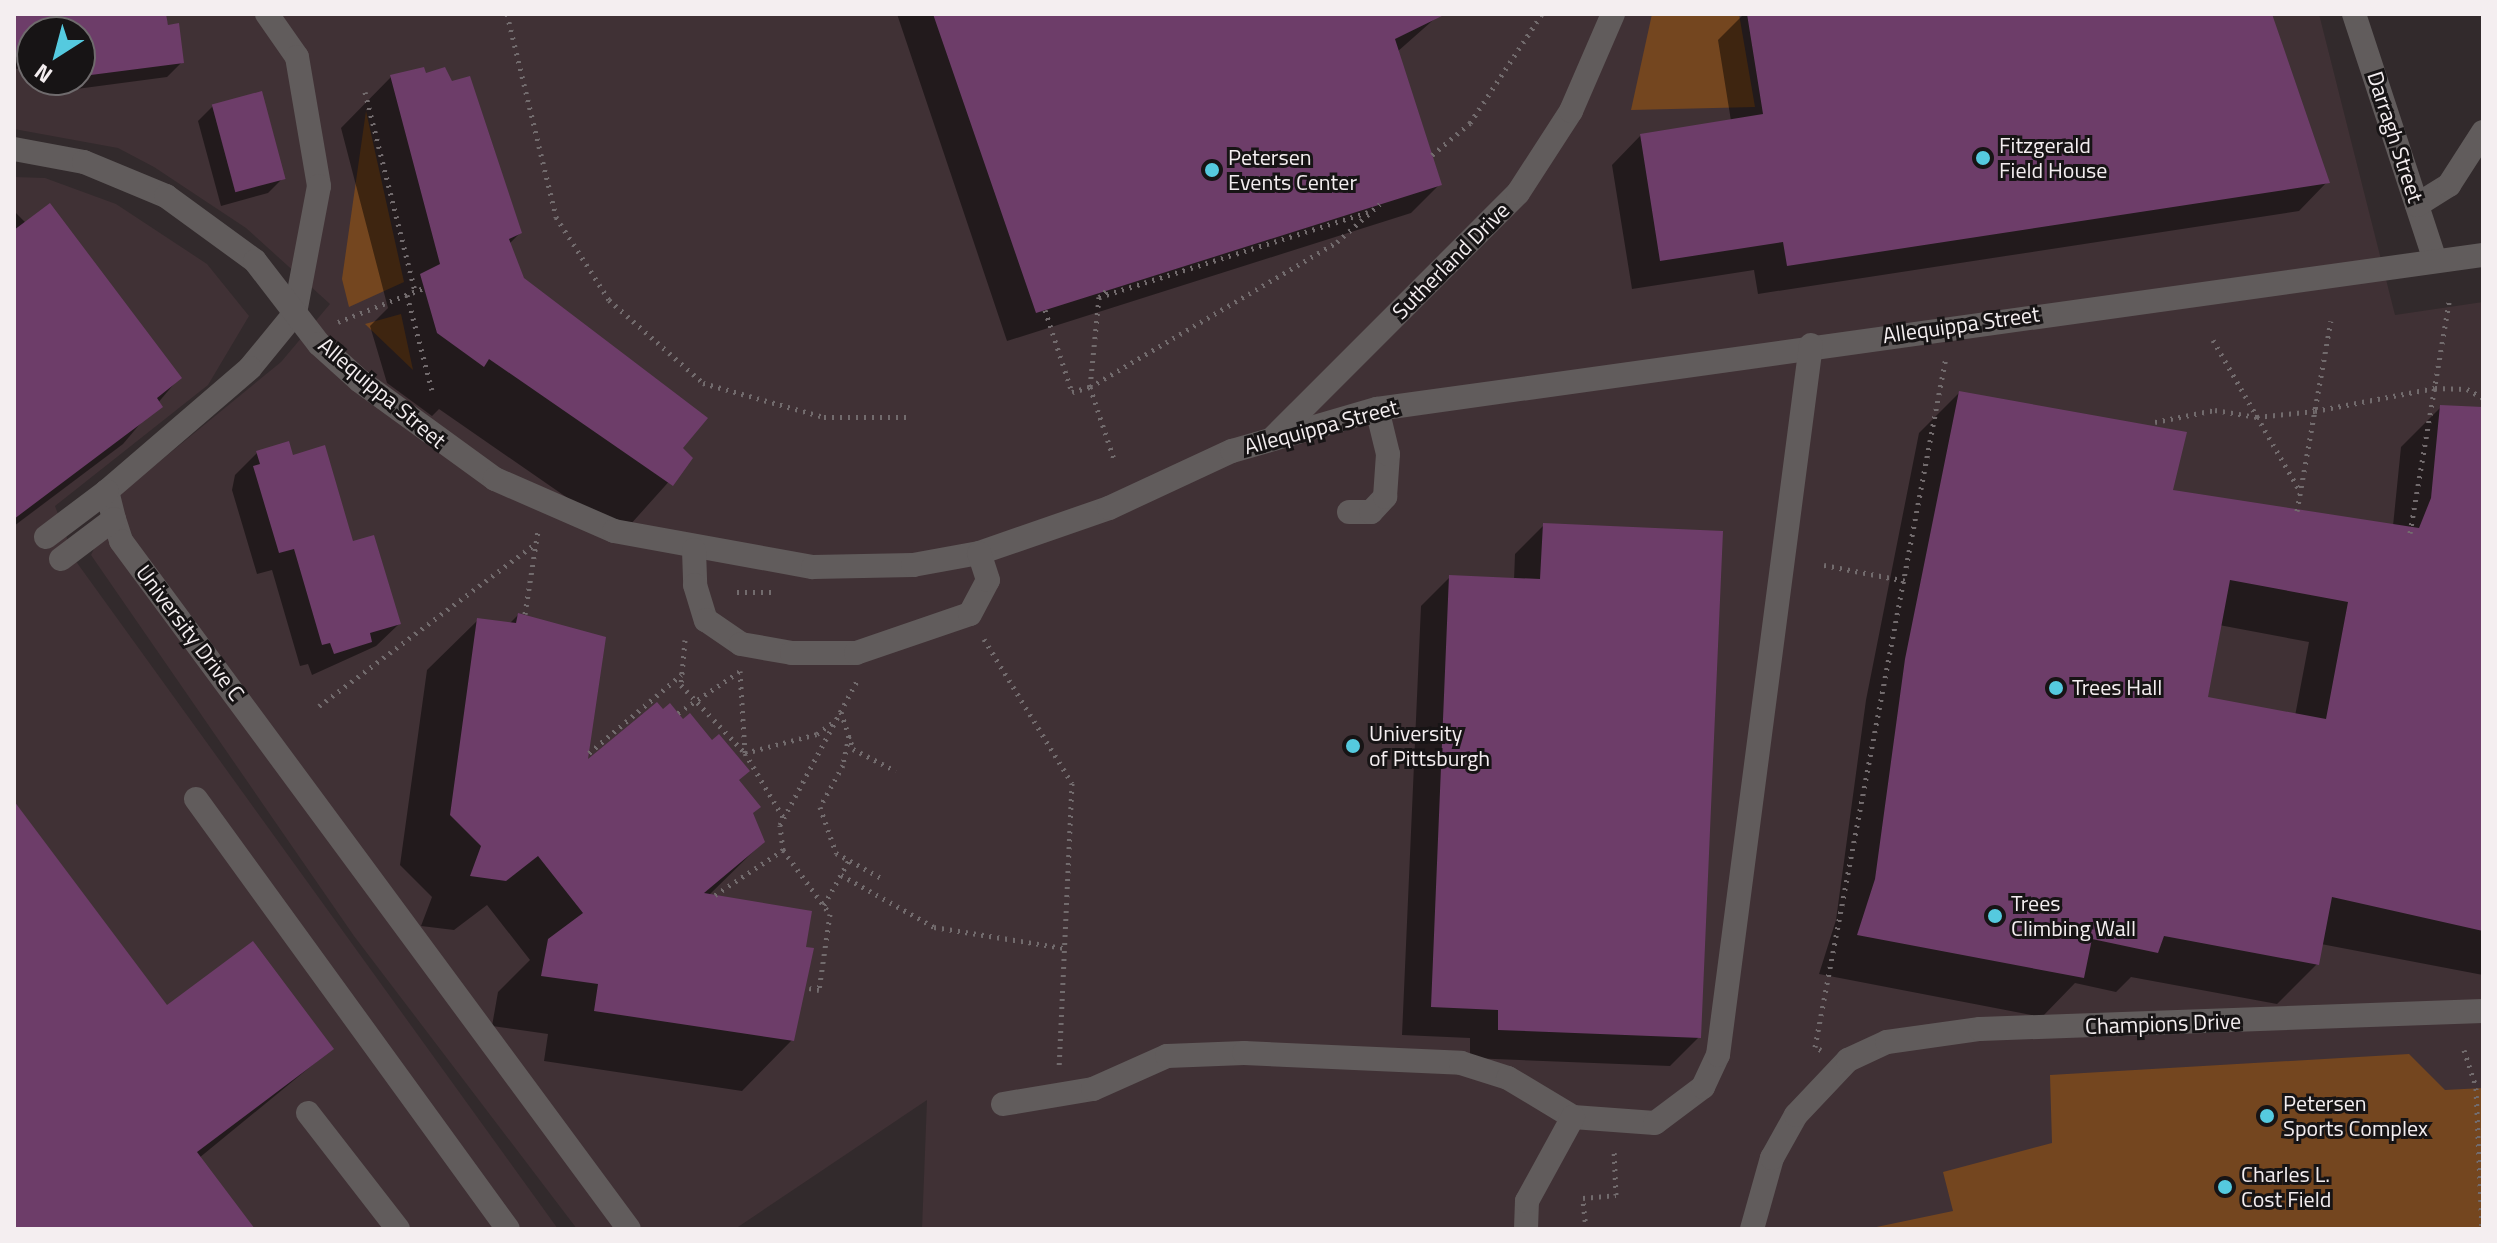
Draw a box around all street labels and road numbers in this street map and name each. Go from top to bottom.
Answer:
street label: Darragh Street [2361,68,2429,206]
street label: Sutherland Drive [1387,197,1515,325]
street label: Allequippa Street [1881,301,2041,349]
street label: Allequippa Street [313,332,451,454]
street label: Allequippa Street [1241,394,1401,460]
street label: University Drive C [130,560,250,706]
street label: Champions Drive [2084,1008,2242,1040]

